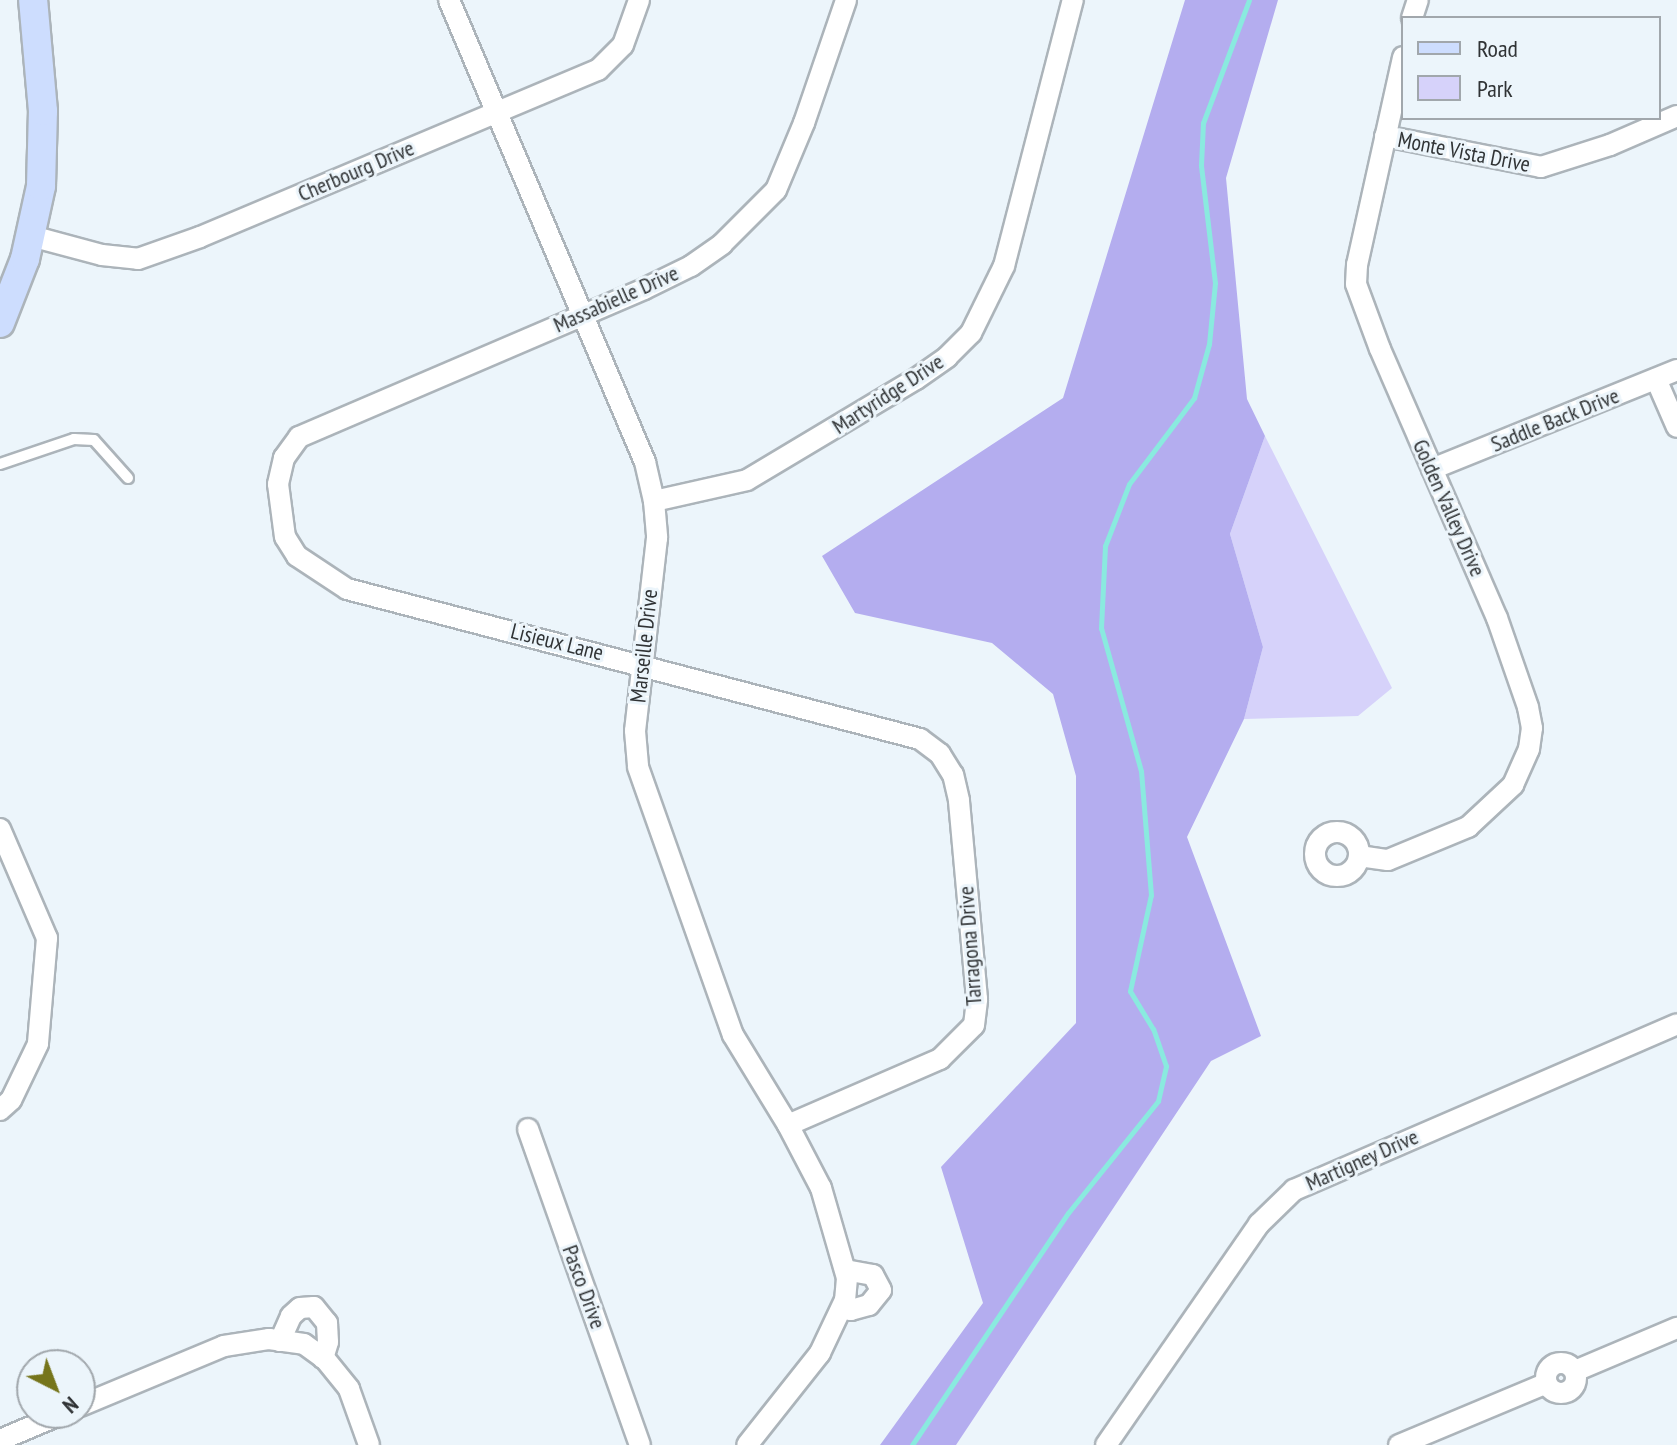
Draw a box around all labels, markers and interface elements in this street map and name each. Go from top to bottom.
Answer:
legend [1401,16,1661,120]
text: Road [1477,33,1518,64]
text: Park [1477,73,1513,104]
street label: Monte Vista Drive [1395,126,1533,178]
street label: Cherbourg Drive [294,135,418,207]
street label: Massabielle Drive [549,260,683,338]
street label: Martyridge Drive [828,348,948,440]
street label: Saddle Back Drive [1487,382,1623,458]
street label: Golden Valley Drive [1407,435,1491,581]
street label: Marseille Drive [625,588,663,704]
street label: Lisieux Lane [508,618,606,666]
street label: Tarragona Drive [953,885,987,1007]
street label: Martigney Drive [1301,1123,1423,1197]
street label: Pasco Drive [557,1242,611,1332]
north arrow [16,1349,96,1429]
text: N [57,1391,85,1420]

